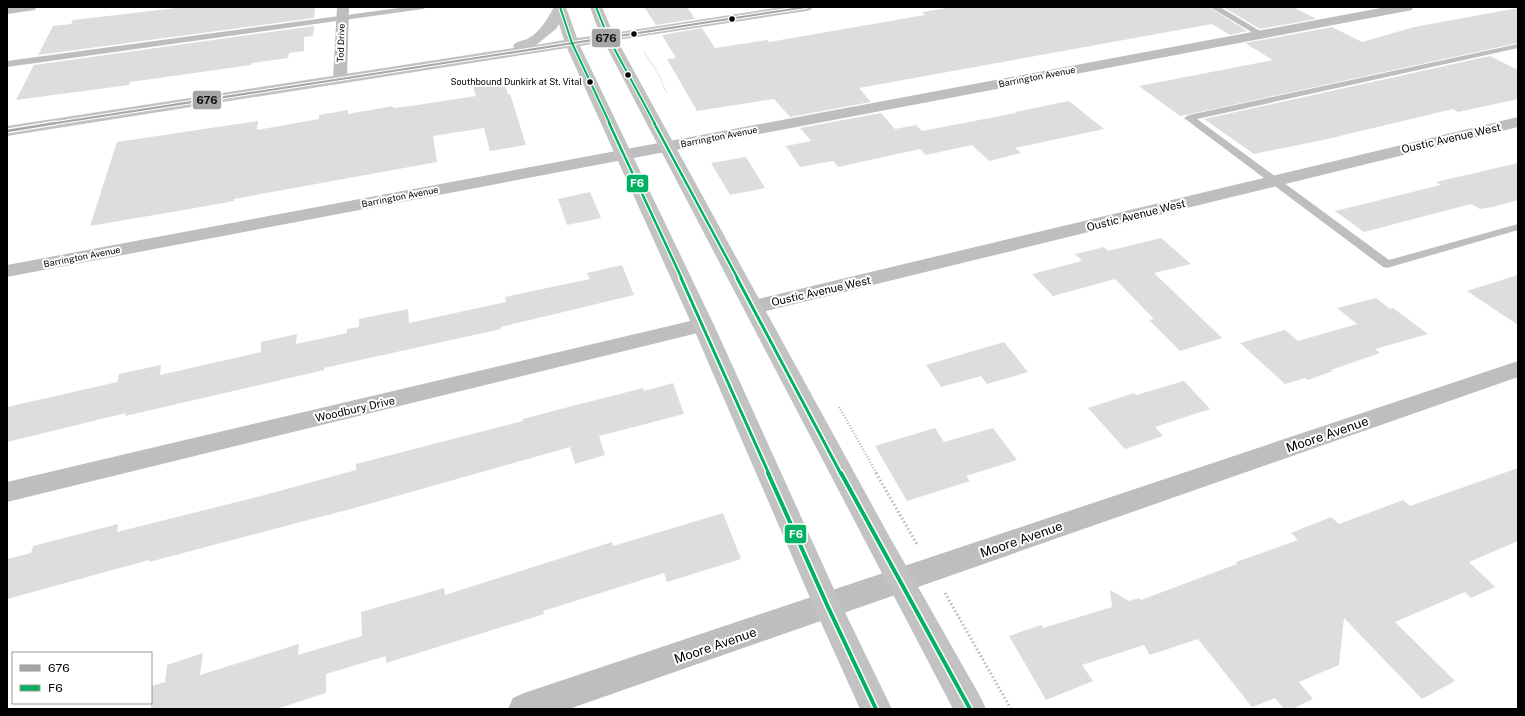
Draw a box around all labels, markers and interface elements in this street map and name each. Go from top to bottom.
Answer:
unlabelled marker [727,14,737,24]
street label: Tod Drive [334,23,347,63]
line badge: 676 [591,28,621,48]
unlabelled marker [629,29,639,39]
text: 676 [595,32,617,44]
street label: Barrington Avenue [998,64,1076,89]
unlabelled marker [623,70,633,80]
place label: Southbound Dunkirk at St. Vital [450,76,582,87]
marker: Southbound Dunkirk at St. Vital [585,77,595,87]
line badge: 676 [192,90,222,110]
text: 676 [196,94,218,106]
street label: Oustic Avenue West [1400,121,1502,155]
street label: Barrington Avenue [680,124,758,149]
line badge: F6 [626,174,649,193]
text: F6 [630,177,644,189]
street label: Barrington Avenue [361,184,439,209]
street label: Oustic Avenue West [1085,197,1187,233]
street label: Barrington Avenue [43,244,121,269]
street label: Oustic Avenue West [770,274,872,308]
street label: Woodbury Drive [314,394,396,424]
street label: Moore Avenue [1284,413,1370,456]
street label: Moore Avenue [978,518,1064,561]
line badge: F6 [784,524,807,544]
text: F6 [789,528,803,540]
street label: Moore Avenue [672,624,758,667]
legend [12,652,152,704]
text: 676 [48,661,70,675]
text: F6 [48,681,63,695]

